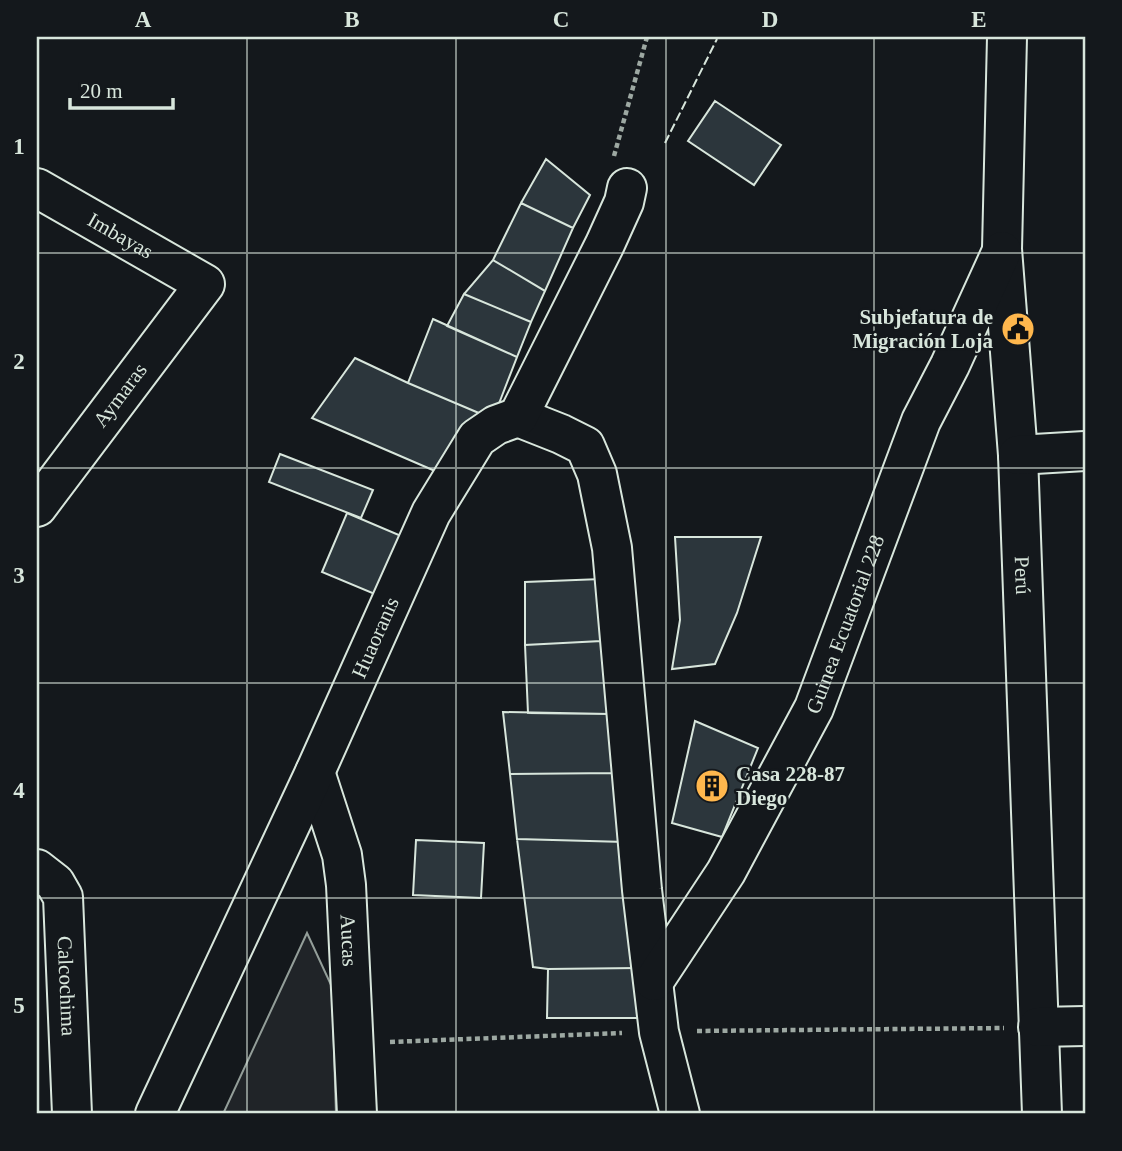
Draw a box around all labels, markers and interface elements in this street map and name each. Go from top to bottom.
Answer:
text: A [135,7,152,32]
text: B [344,7,360,32]
text: C [553,7,569,32]
text: D [762,7,778,32]
text: E [971,7,987,32]
scale bar [70,66,173,110]
text: 20 m [80,79,123,103]
text: 1 [13,134,25,159]
street label: Imbayas [83,208,157,264]
place label: Subjefatura de Migración Loja [852,305,993,353]
public building icon: Subjefatura de Migración Loja [999,310,1037,348]
text: 2 [13,349,25,374]
street label: Aymaras [88,358,152,432]
street label: Guinea Ecuatorial 228 [801,532,889,717]
street label: Perú [1010,556,1035,595]
text: 3 [13,563,25,588]
street label: Huaoranis [347,593,404,682]
place label: Casa 228-87 Diego [736,762,845,810]
building icon: Casa 228-87 Diego [693,767,731,805]
text: 4 [13,778,25,803]
street label: Aucas [335,914,362,967]
street label: Calcochima [53,935,81,1037]
text: 5 [13,993,25,1018]

